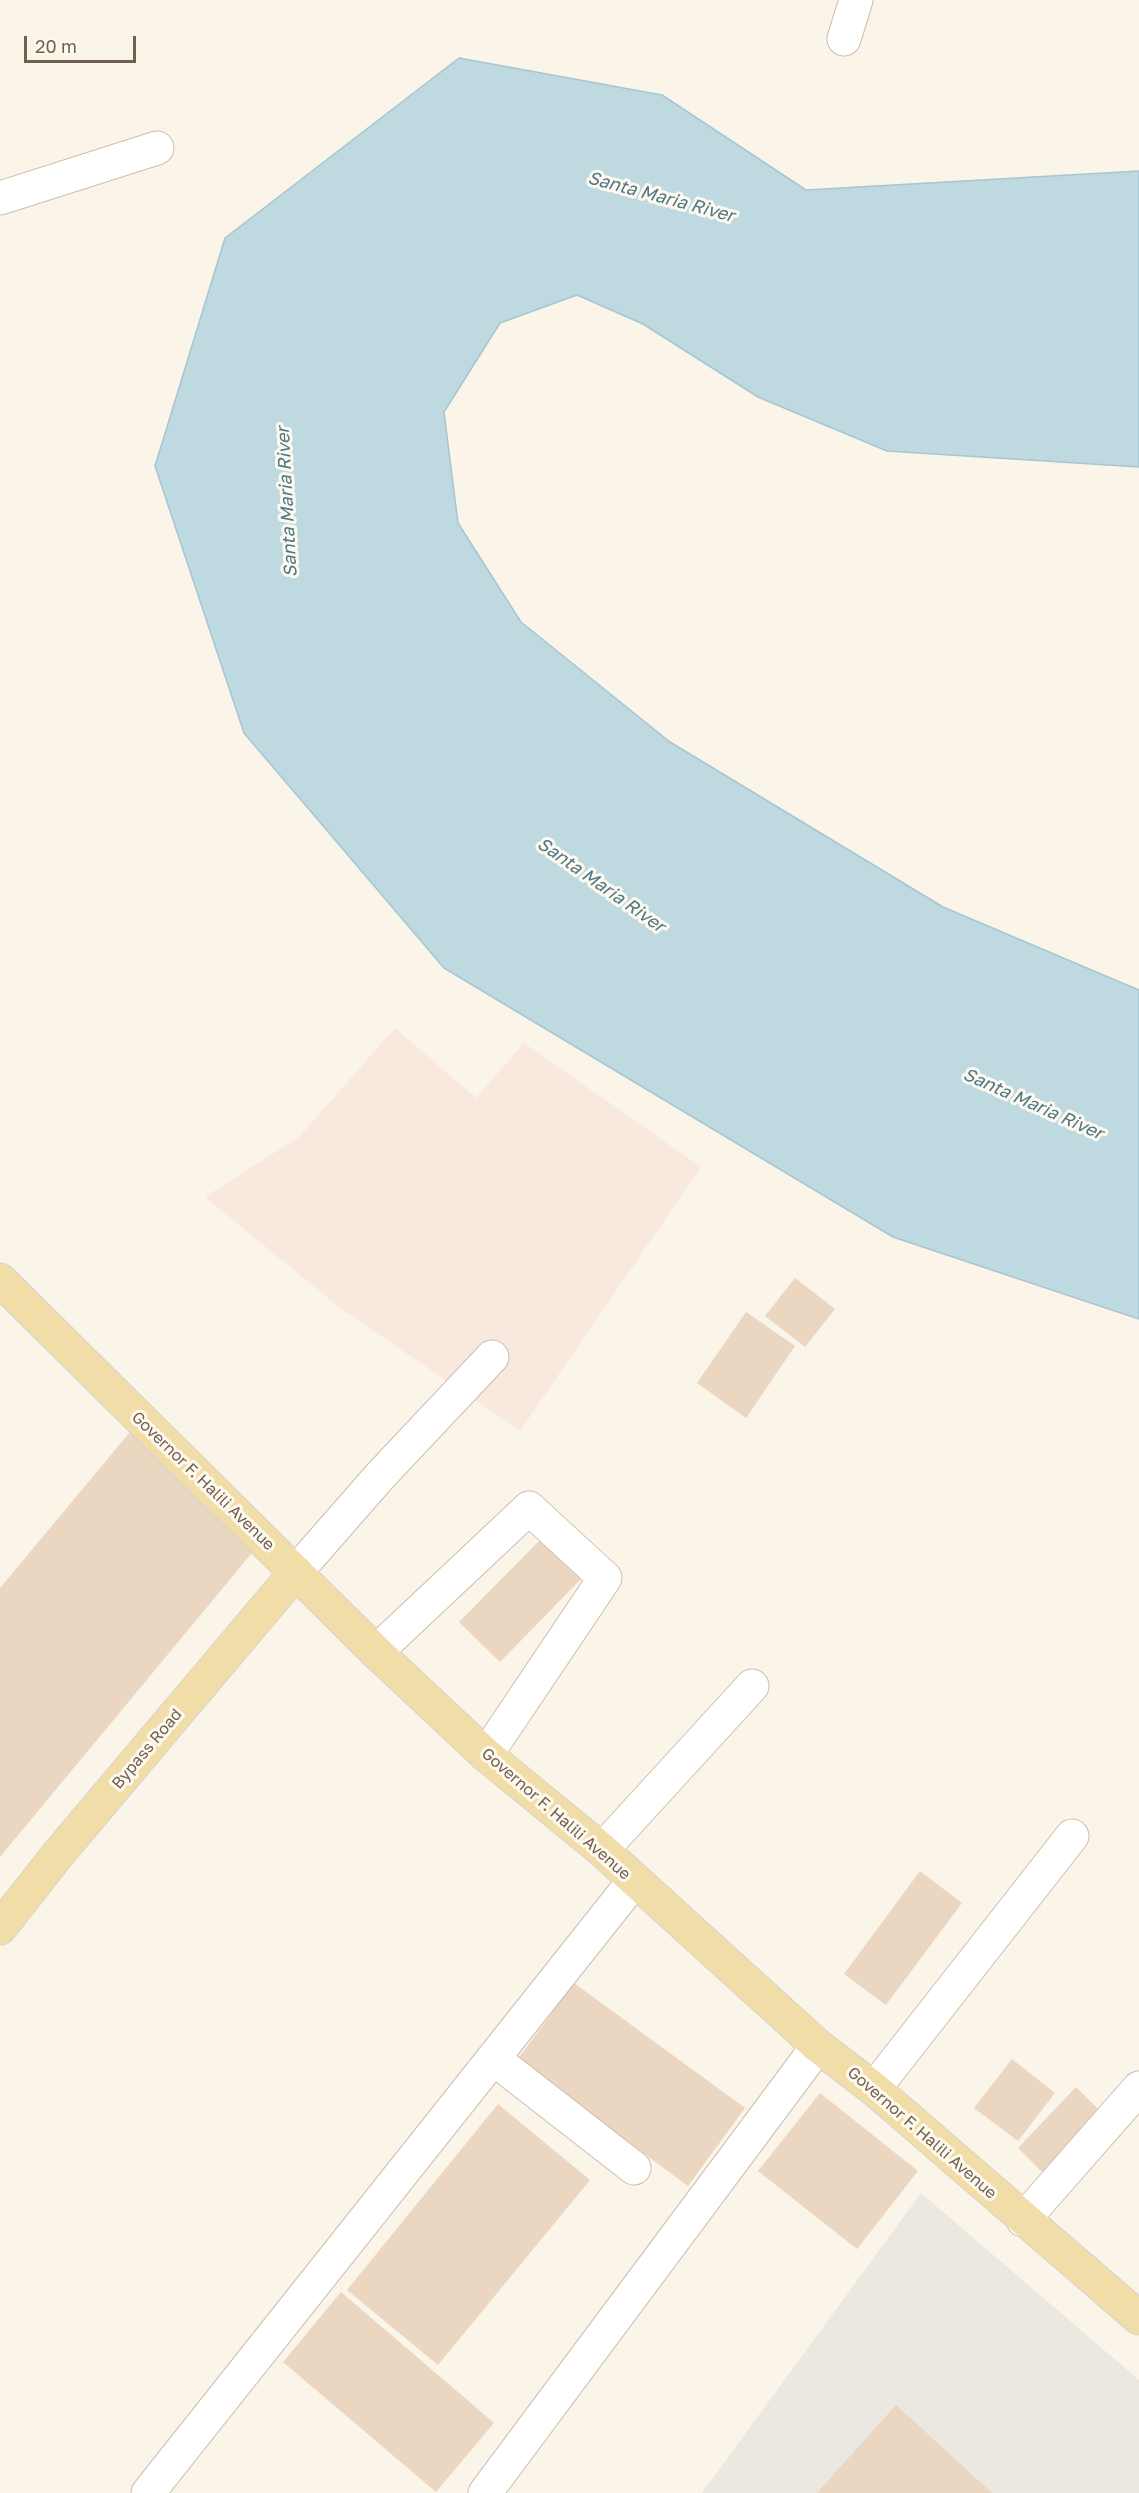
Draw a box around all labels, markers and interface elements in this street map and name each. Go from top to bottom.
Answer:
scale bar [27,24,140,62]
text: 20 m [35,35,77,57]
water label: Santa Maria River [585,167,737,227]
water label: Santa Maria River [272,426,302,578]
water label: Santa Maria River [533,833,669,937]
water label: Santa Maria River [960,1063,1106,1145]
street label: Governor F. Halili Avenue [128,1408,278,1554]
street label: Bypass Road [108,1705,186,1793]
street label: Governor F. Halili Avenue [478,1744,634,1884]
street label: Governor F. Halili Avenue [844,2063,1000,2203]

